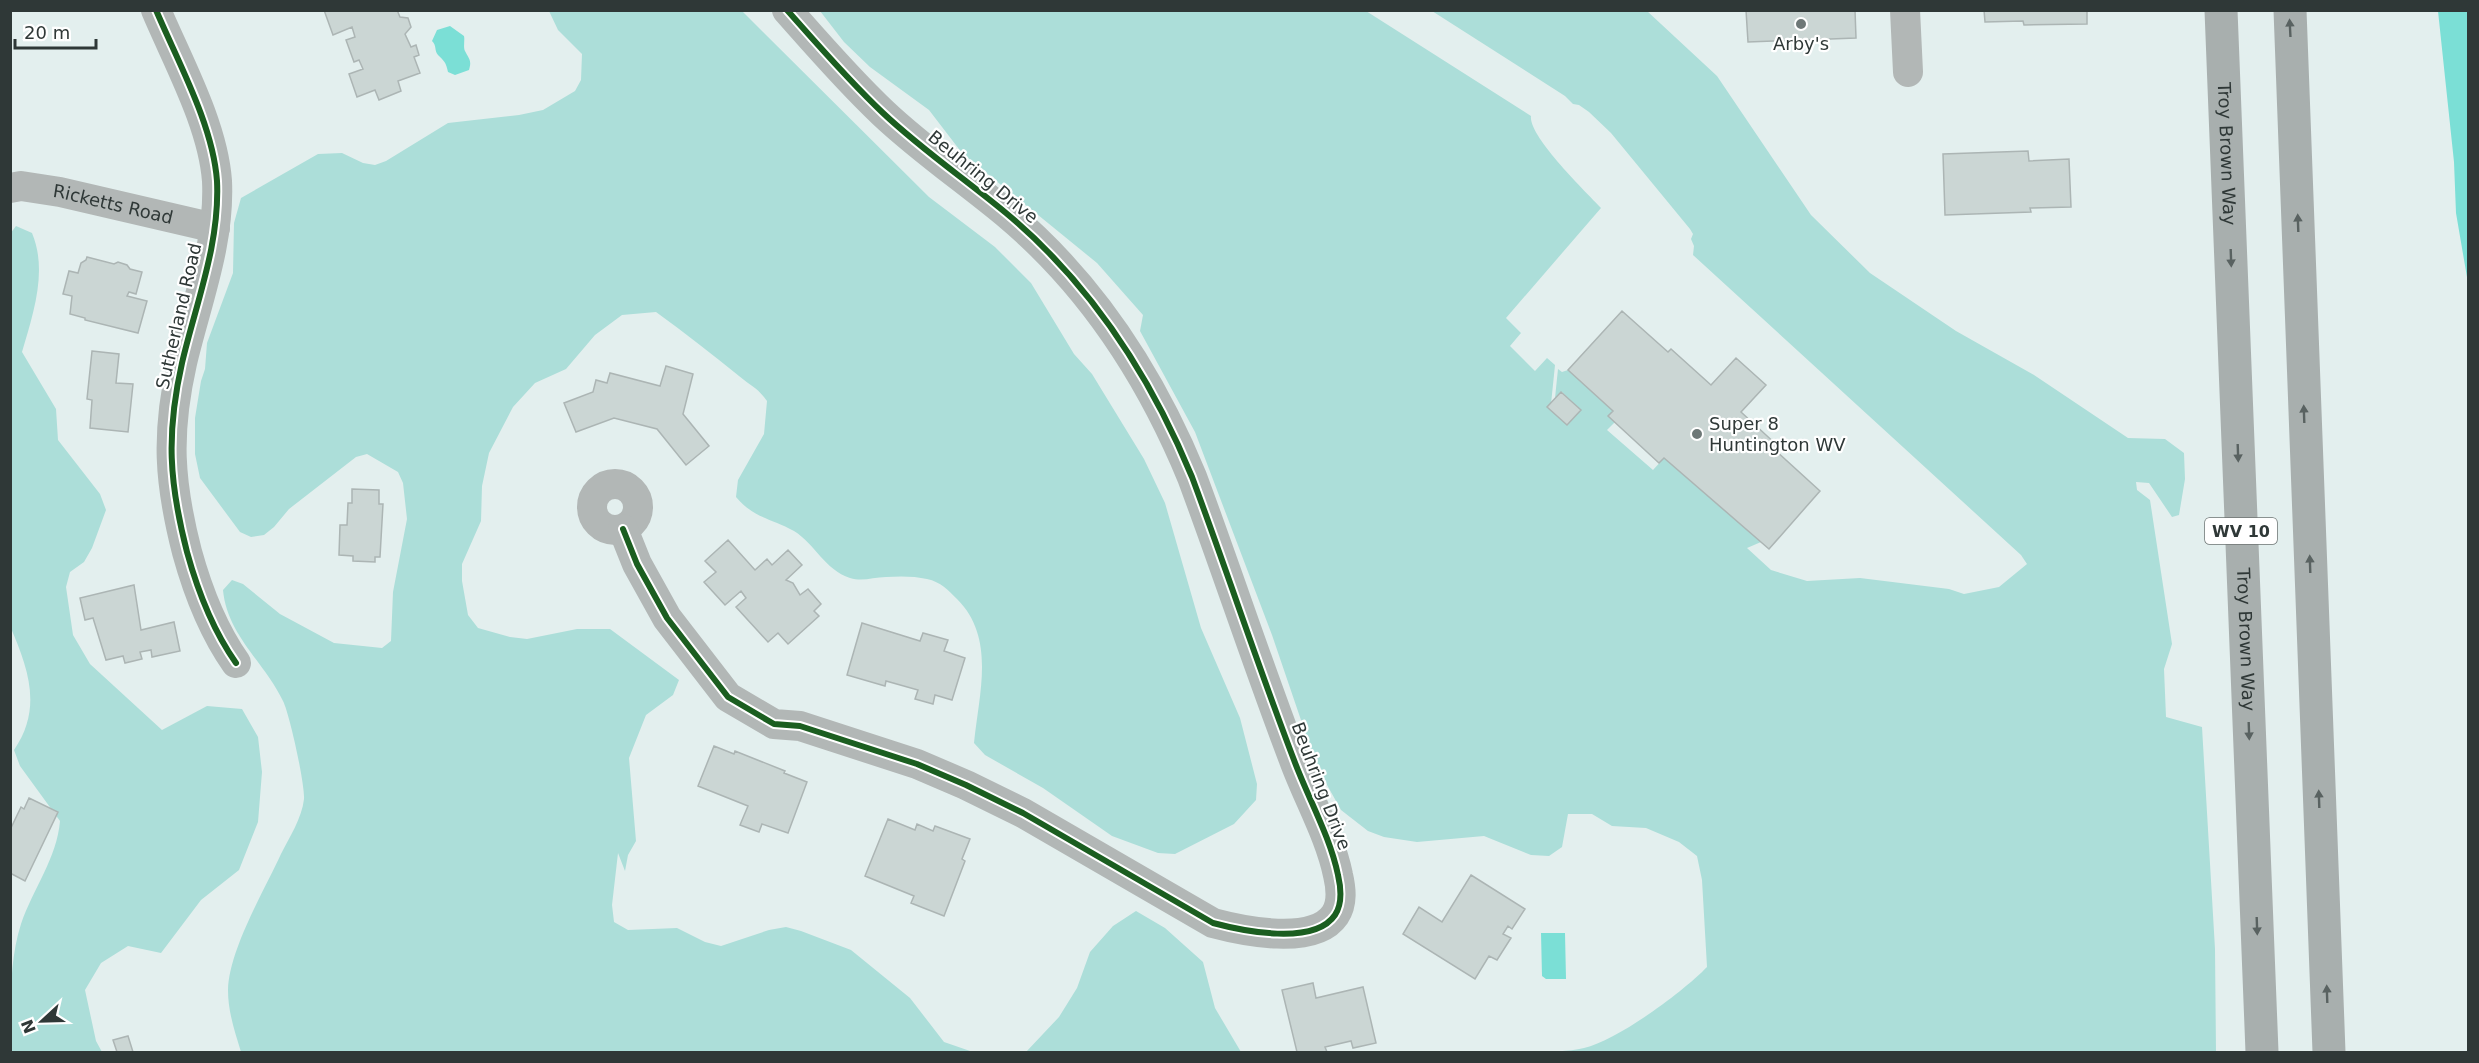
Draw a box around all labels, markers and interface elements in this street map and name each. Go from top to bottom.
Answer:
scale bar [15,12,96,50]
marker: Arby's [1794,17,1808,31]
one-way arrow [2286,19,2295,38]
text: 20 m [24,22,70,43]
place label: Arby's [1773,33,1829,54]
street label: Troy Brown Way [2214,81,2240,226]
street label: Beuhring Drive [924,126,1042,227]
street label: Ricketts Road [52,180,175,228]
one-way arrow [2293,213,2302,232]
street label: Sutherland Road [151,241,206,391]
one-way arrow [2226,248,2235,267]
one-way arrow [2300,405,2309,424]
place label: Super 8 Huntington WV [1709,413,1846,455]
marker: Super 8 Huntington WV [1690,427,1704,441]
one-way arrow [2234,443,2243,462]
road number: WV 10 [2205,518,2277,544]
one-way arrow [2305,554,2314,573]
street label: Troy Brown Way [2233,566,2260,712]
street label: Beuhring Drive [1287,719,1355,853]
one-way arrow [2245,722,2254,741]
one-way arrow [2314,790,2323,809]
one-way arrow [2252,917,2261,936]
one-way arrow [2322,985,2331,1004]
north arrow [12,991,72,1051]
text: N [17,1017,40,1036]

